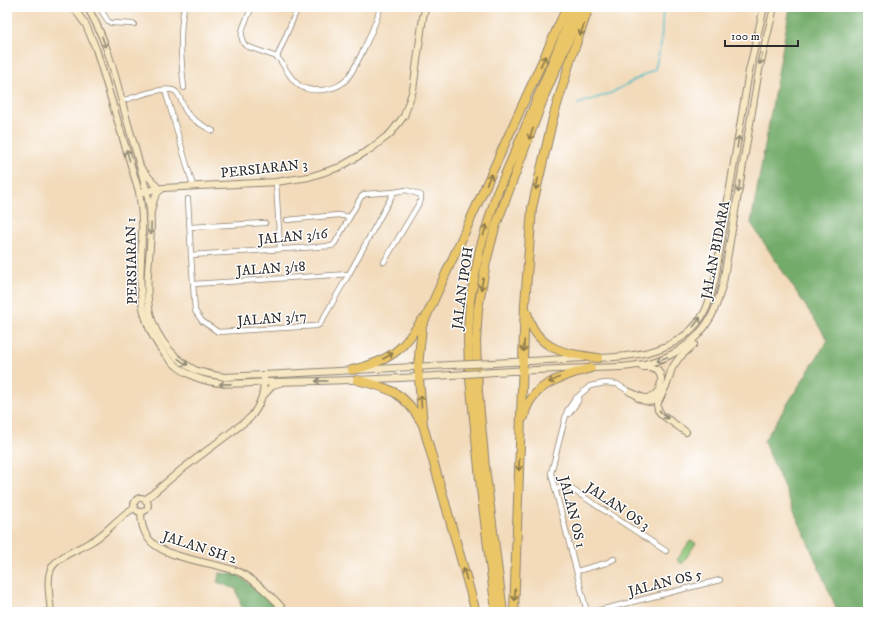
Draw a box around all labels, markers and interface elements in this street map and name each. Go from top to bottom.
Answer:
scale bar [725,22,798,48]
one-way arrow [578,23,585,36]
text: 100 m [731,29,760,44]
one-way arrow [100,36,108,48]
one-way arrow [757,52,765,65]
one-way arrow [540,56,548,68]
one-way arrow [527,127,534,140]
one-way arrow [734,136,742,149]
one-way arrow [124,149,131,162]
street label: PERSIARAN 3 [220,155,308,183]
one-way arrow [486,174,493,186]
one-way arrow [533,178,541,191]
one-way arrow [735,180,743,193]
street label: JALAN BIDARA [697,198,735,303]
street label: PERSIARAN 1 [122,217,142,305]
one-way arrow [147,222,155,235]
one-way arrow [482,224,489,237]
street label: JALAN 3/16 [256,225,329,249]
street label: JALAN IPOH [448,245,478,333]
street label: JALAN 3/18 [234,258,306,281]
one-way arrow [478,277,486,290]
street label: JALAN 3/17 [235,308,307,331]
one-way arrow [693,317,701,328]
one-way arrow [520,339,527,352]
one-way arrow [382,352,394,359]
one-way arrow [656,356,668,363]
one-way arrow [177,358,188,366]
one-way arrow [315,377,328,385]
one-way arrow [549,377,561,384]
one-way arrow [219,380,232,388]
one-way arrow [417,395,425,408]
one-way arrow [659,411,669,420]
one-way arrow [515,458,523,471]
street label: JALAN OS 1 [554,473,590,550]
street label: JALAN OS 3 [580,478,653,535]
street label: JALAN SH 2 [158,527,239,568]
street label: JALAN OS 5 [625,565,704,601]
one-way arrow [461,568,468,581]
one-way arrow [511,588,519,601]

